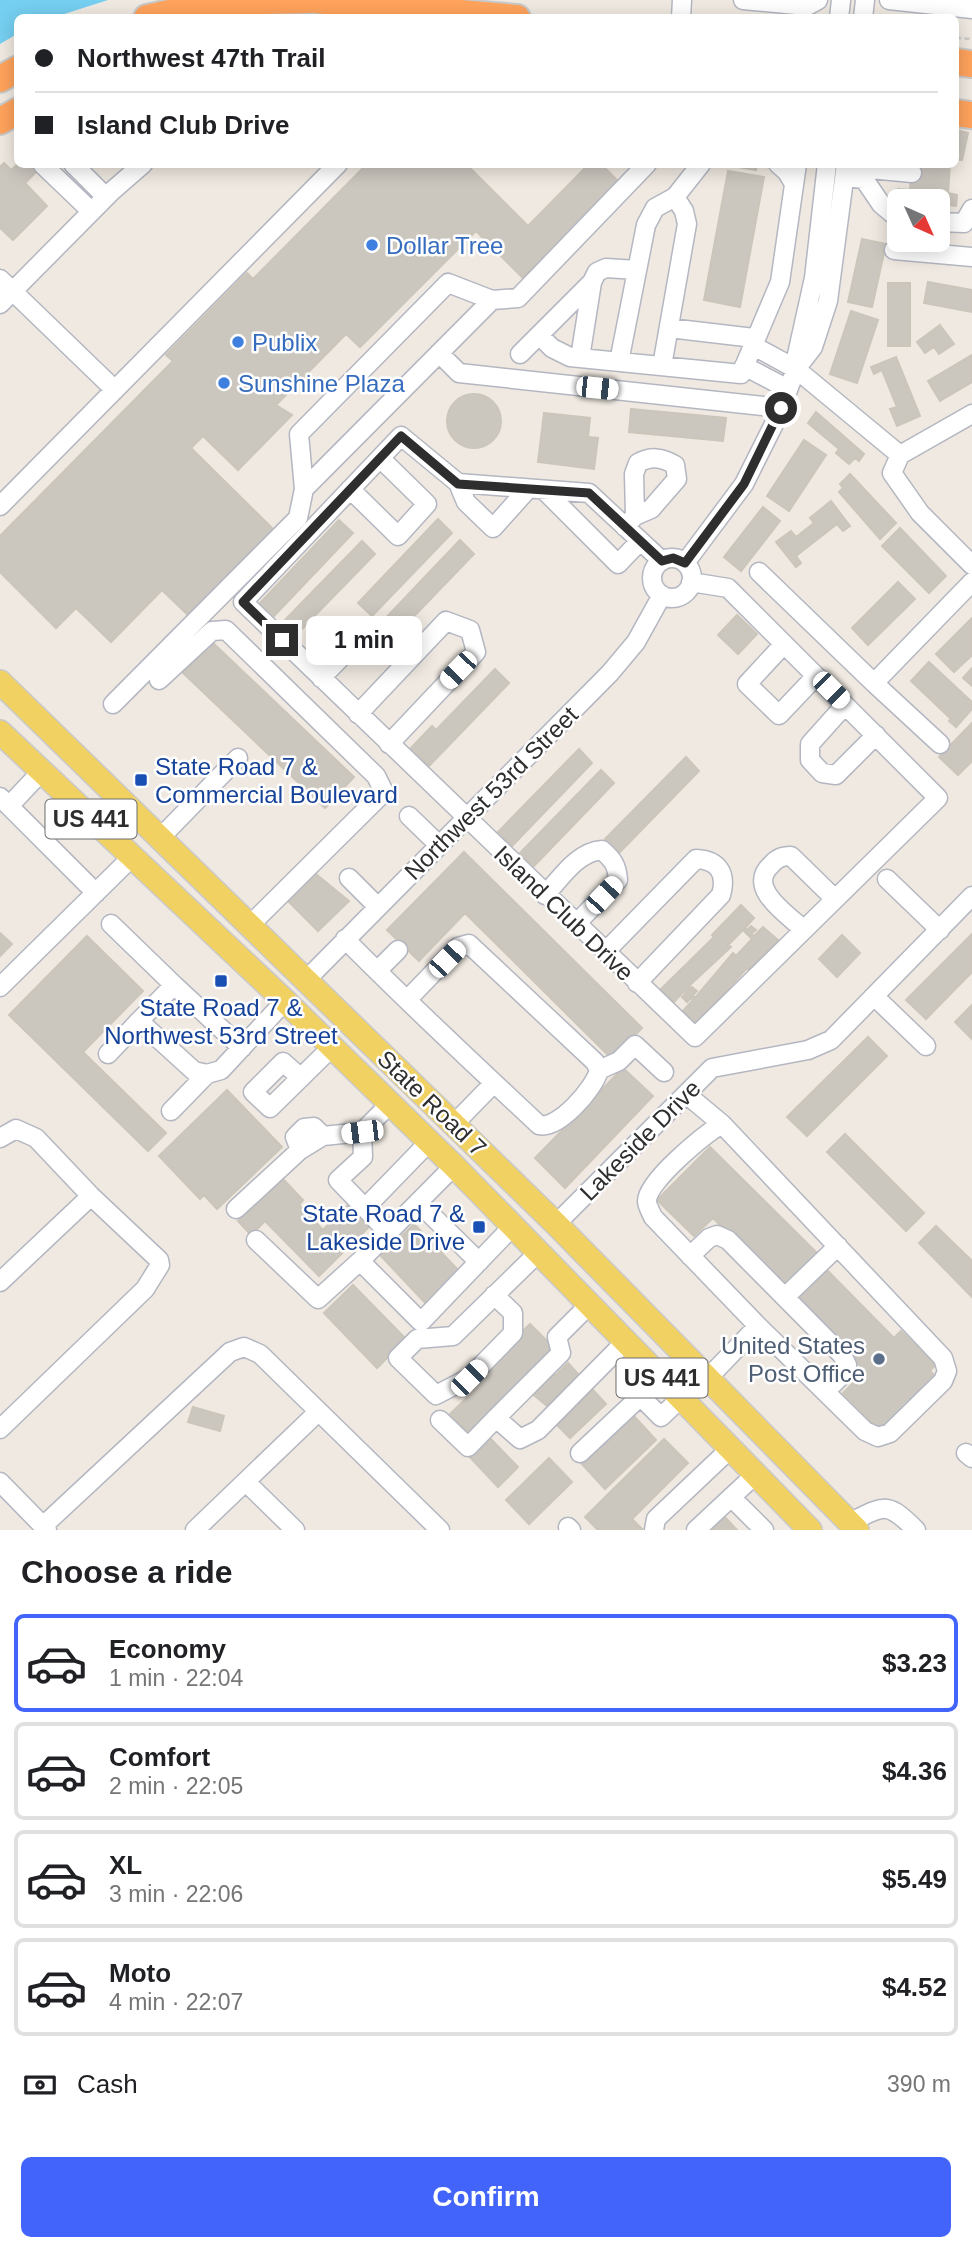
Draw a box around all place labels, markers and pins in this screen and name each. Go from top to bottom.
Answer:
place label: Dollar Tree [386,232,503,259]
marker: Dollar Tree [364,237,380,253]
place label: Publix [252,329,317,356]
marker: Publix [230,334,246,350]
place label: Sunshine Plaza [238,370,405,397]
marker: Sunshine Plaza [216,375,232,391]
place label: State Road 7 & Commercial Boulevard [155,753,398,808]
marker: State Road 7 & Commercial Boulevard [133,772,149,788]
marker: State Road 7 & Northwest 53rd Street [213,973,229,989]
place label: State Road 7 & Northwest 53rd Street [104,994,338,1049]
place label: State Road 7 & Lakeside Drive [302,1200,465,1255]
marker: State Road 7 & Lakeside Drive [471,1219,487,1235]
place label: United States Post Office [721,1332,865,1387]
marker: United States Post Office [871,1351,887,1367]

